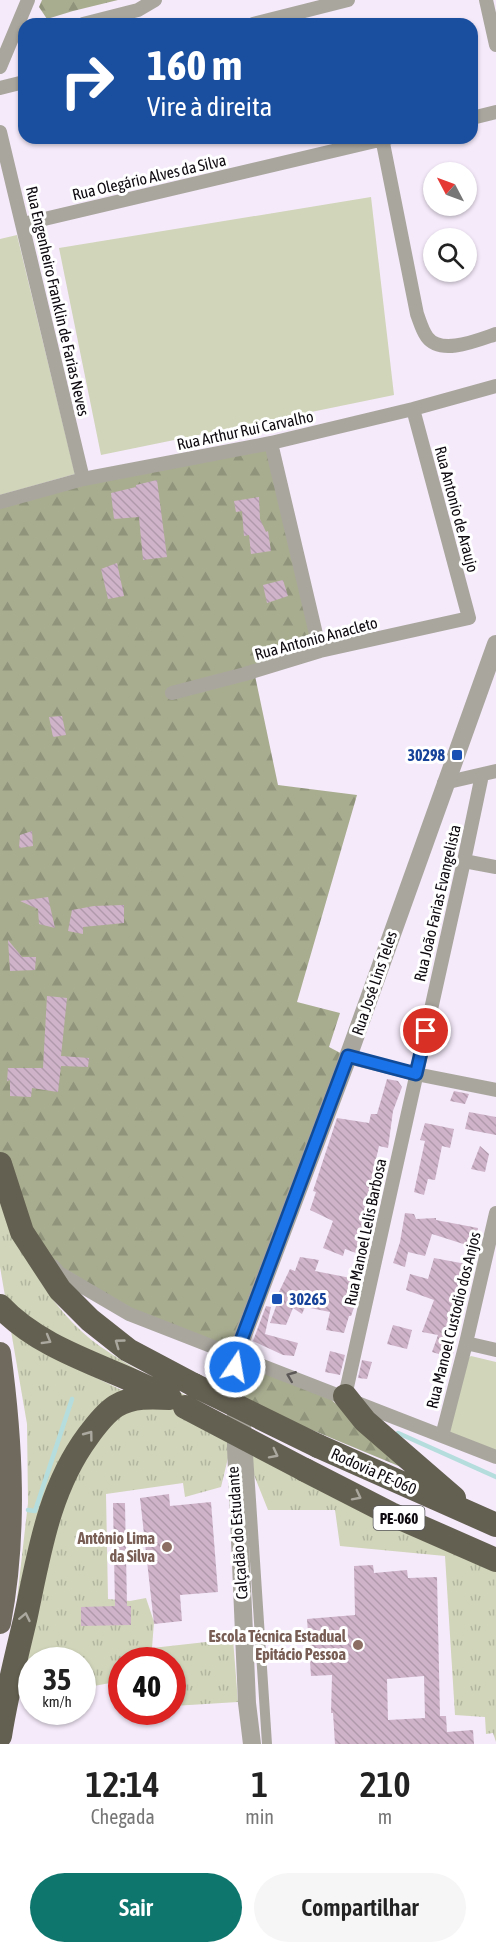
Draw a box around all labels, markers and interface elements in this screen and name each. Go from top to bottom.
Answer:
text: 160 m [147,41,242,89]
icon: right [48,42,126,120]
text: Vire à direita [147,91,272,122]
street label: Rua Olegário Alves da Silva [70,151,228,204]
north arrow [423,162,477,216]
map controls [423,162,477,282]
street label: Rua Engenheiro Franklin de Farias Neves [22,184,93,418]
button: search [423,228,477,282]
street label: Rua Arthur Rui Carvalho [175,407,315,453]
street label: Rua Antonio de Araujo [431,444,482,574]
street label: Rua Antonio Anacleto [253,613,379,663]
place label: 30298 [407,746,445,764]
marker: 30298 [450,748,464,762]
street label: Rua João Farias Evangelista [410,823,465,983]
street label: Rua José Lins Teles [348,928,400,1037]
pin [400,1005,451,1056]
icon: arrive [409,1014,442,1047]
street label: Rua Manoel Lelis Barbosa [341,1157,389,1307]
street label: Rua Manoel Custodio dos Anjos [422,1229,485,1410]
place label: 30265 [289,1290,327,1308]
marker: 30265 [270,1292,284,1306]
one-way arrow [41,1333,51,1344]
position arrow [203,1335,267,1399]
one-way arrow [114,1339,125,1350]
one-way arrow [286,1371,297,1383]
one-way arrow [82,1430,93,1441]
street label: Rodovia PE-060 [329,1444,419,1498]
one-way arrow [267,1447,278,1458]
street label: Calçadão do Estudante [223,1466,252,1600]
one-way arrow [350,1489,361,1501]
road number: PE-060 [374,1506,424,1530]
place label: Antônio Lima da Silva [76,1529,155,1565]
marker: Antônio Lima da Silva [160,1540,174,1554]
one-way arrow [18,1612,31,1622]
place label: Escola Técnica Estadual Epitácio Pessoa [209,1627,347,1663]
marker: Escola Técnica Estadual Epitácio Pessoa [351,1638,365,1652]
speed limit sign: 40 [108,1647,186,1725]
text: 35 [43,1662,71,1696]
text: km/h [42,1693,72,1710]
text: 12:14 [86,1763,160,1805]
text: 1 [251,1763,268,1805]
text: 210 [360,1763,410,1805]
text: Chegada [91,1805,155,1828]
text: min [245,1805,274,1828]
text: m [378,1805,392,1828]
button: Sair [30,1873,242,1942]
button: Compartilhar [254,1873,466,1942]

